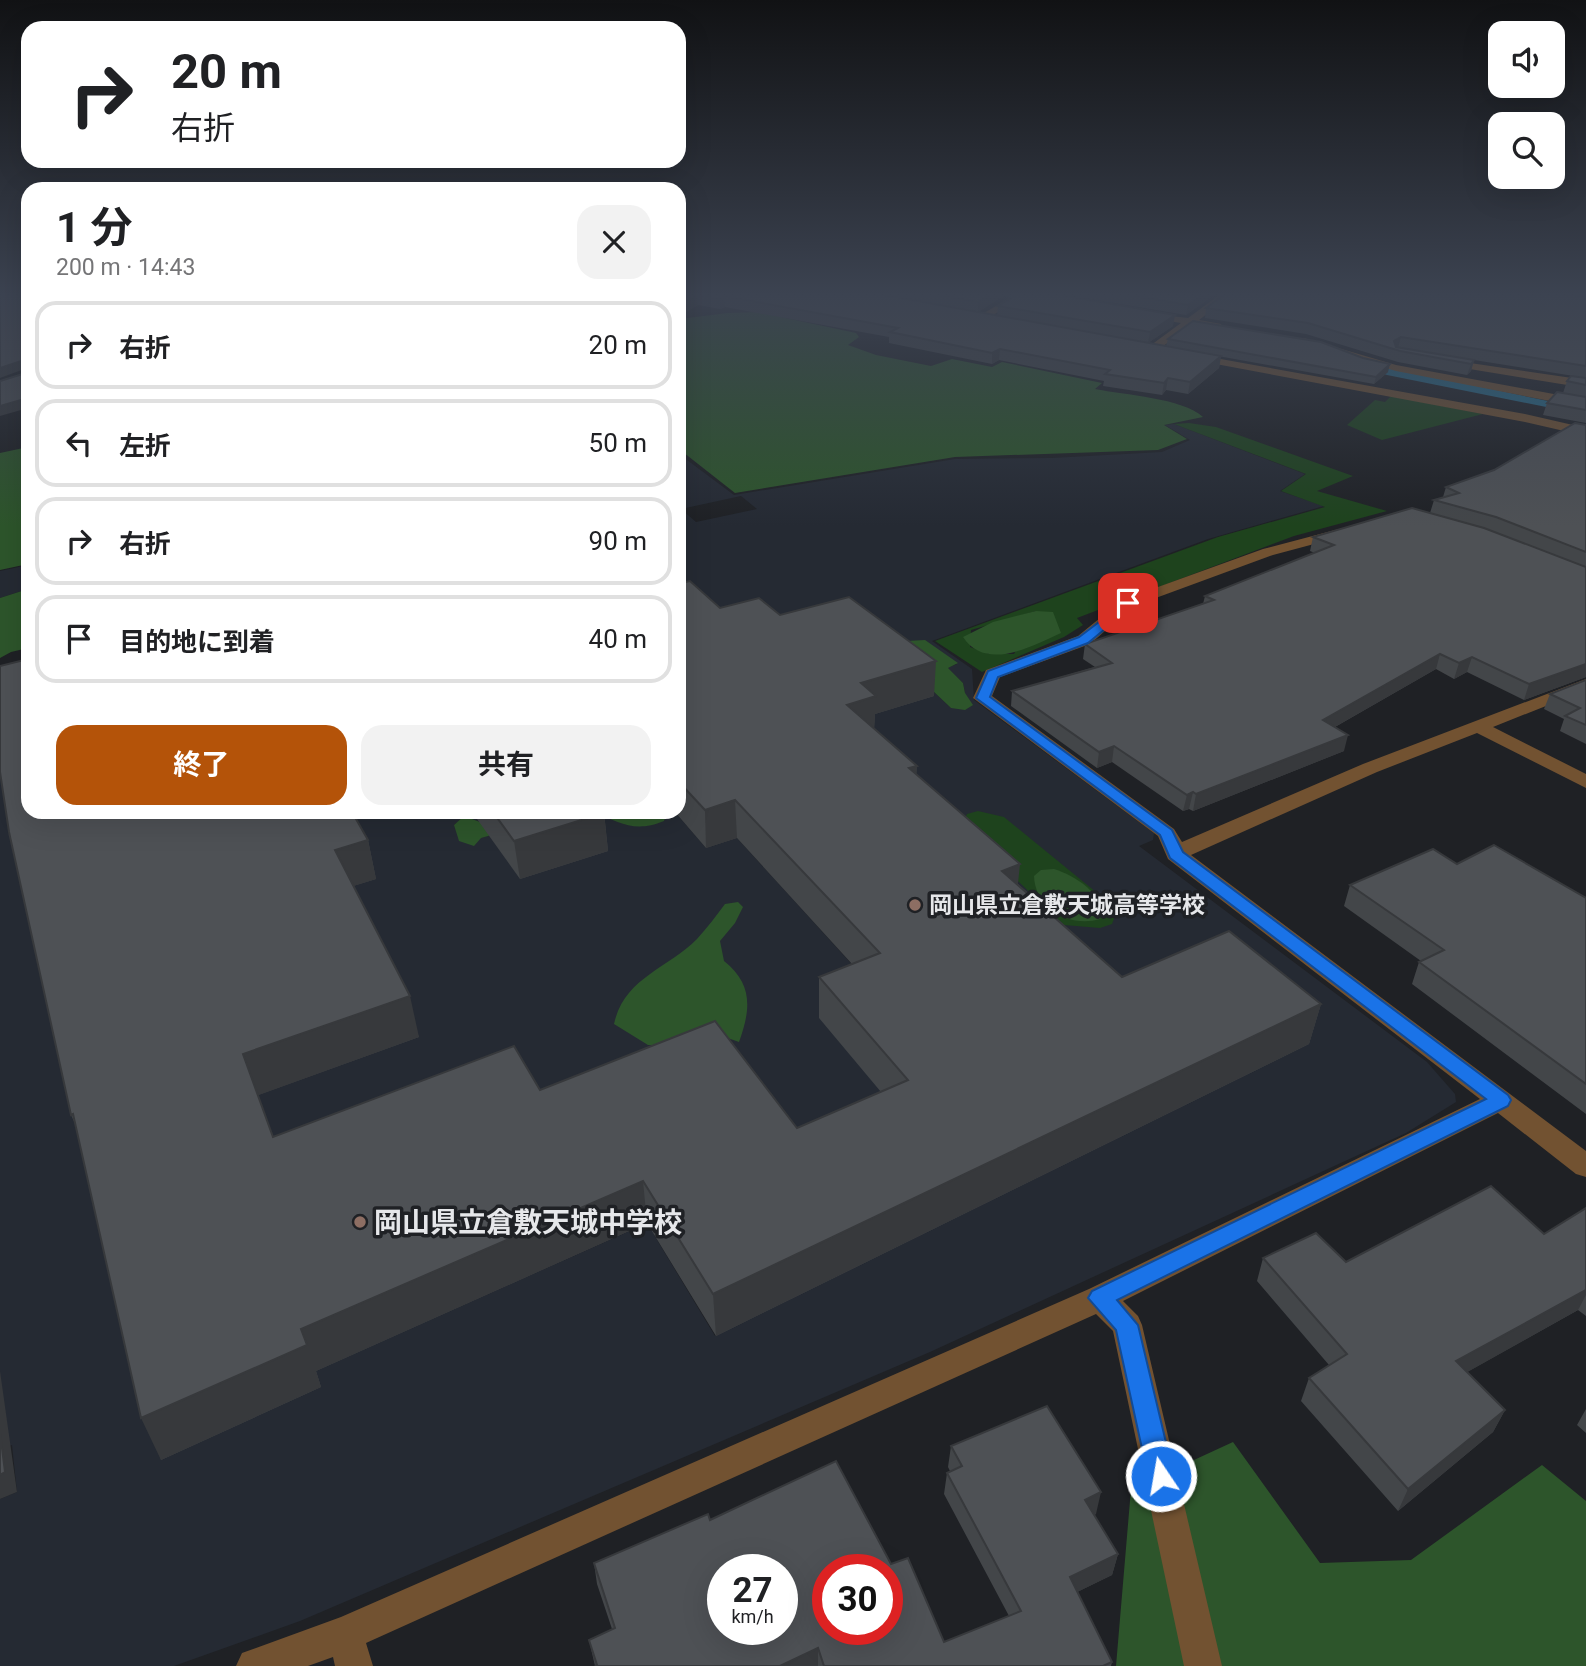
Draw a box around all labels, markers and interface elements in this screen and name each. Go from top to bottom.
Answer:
map controls [1488,21,1565,189]
button: sound [1488,21,1565,98]
text: 20 m [171,43,282,100]
icon: right [56,49,147,140]
text: 右折 [171,109,235,147]
button: search [1488,112,1565,189]
text: 1 分 [56,203,133,252]
button: close [577,205,651,279]
text: 200 m · 14:43 [56,254,195,281]
icon: right [60,326,98,364]
text: 20 m [589,330,647,360]
text: 右折 [119,333,171,363]
icon: left [60,424,98,462]
text: 50 m [589,428,647,458]
text: 左折 [119,431,171,461]
icon: right [60,522,98,560]
text: 90 m [589,526,647,556]
text: 右折 [119,529,171,559]
pin [1098,573,1158,633]
icon: arrive [1109,584,1147,622]
icon: arrive [60,620,98,658]
text: 40 m [589,624,647,654]
text: 目的地に到着 [119,627,275,657]
button: 終了 [56,725,347,805]
button: 共有 [361,725,651,805]
place label: 岡山県立倉敷天城高等学校 [929,892,1205,919]
marker: 岡山県立倉敷天城高等学校 [907,897,923,913]
place label: 岡山県立倉敷天城中学校 [374,1206,682,1239]
marker: 岡山県立倉敷天城中学校 [352,1214,368,1230]
position arrow [1124,1439,1198,1513]
speed limit sign: 30 [812,1554,903,1645]
text: 27 [732,1570,773,1611]
text: km/h [731,1606,774,1627]

